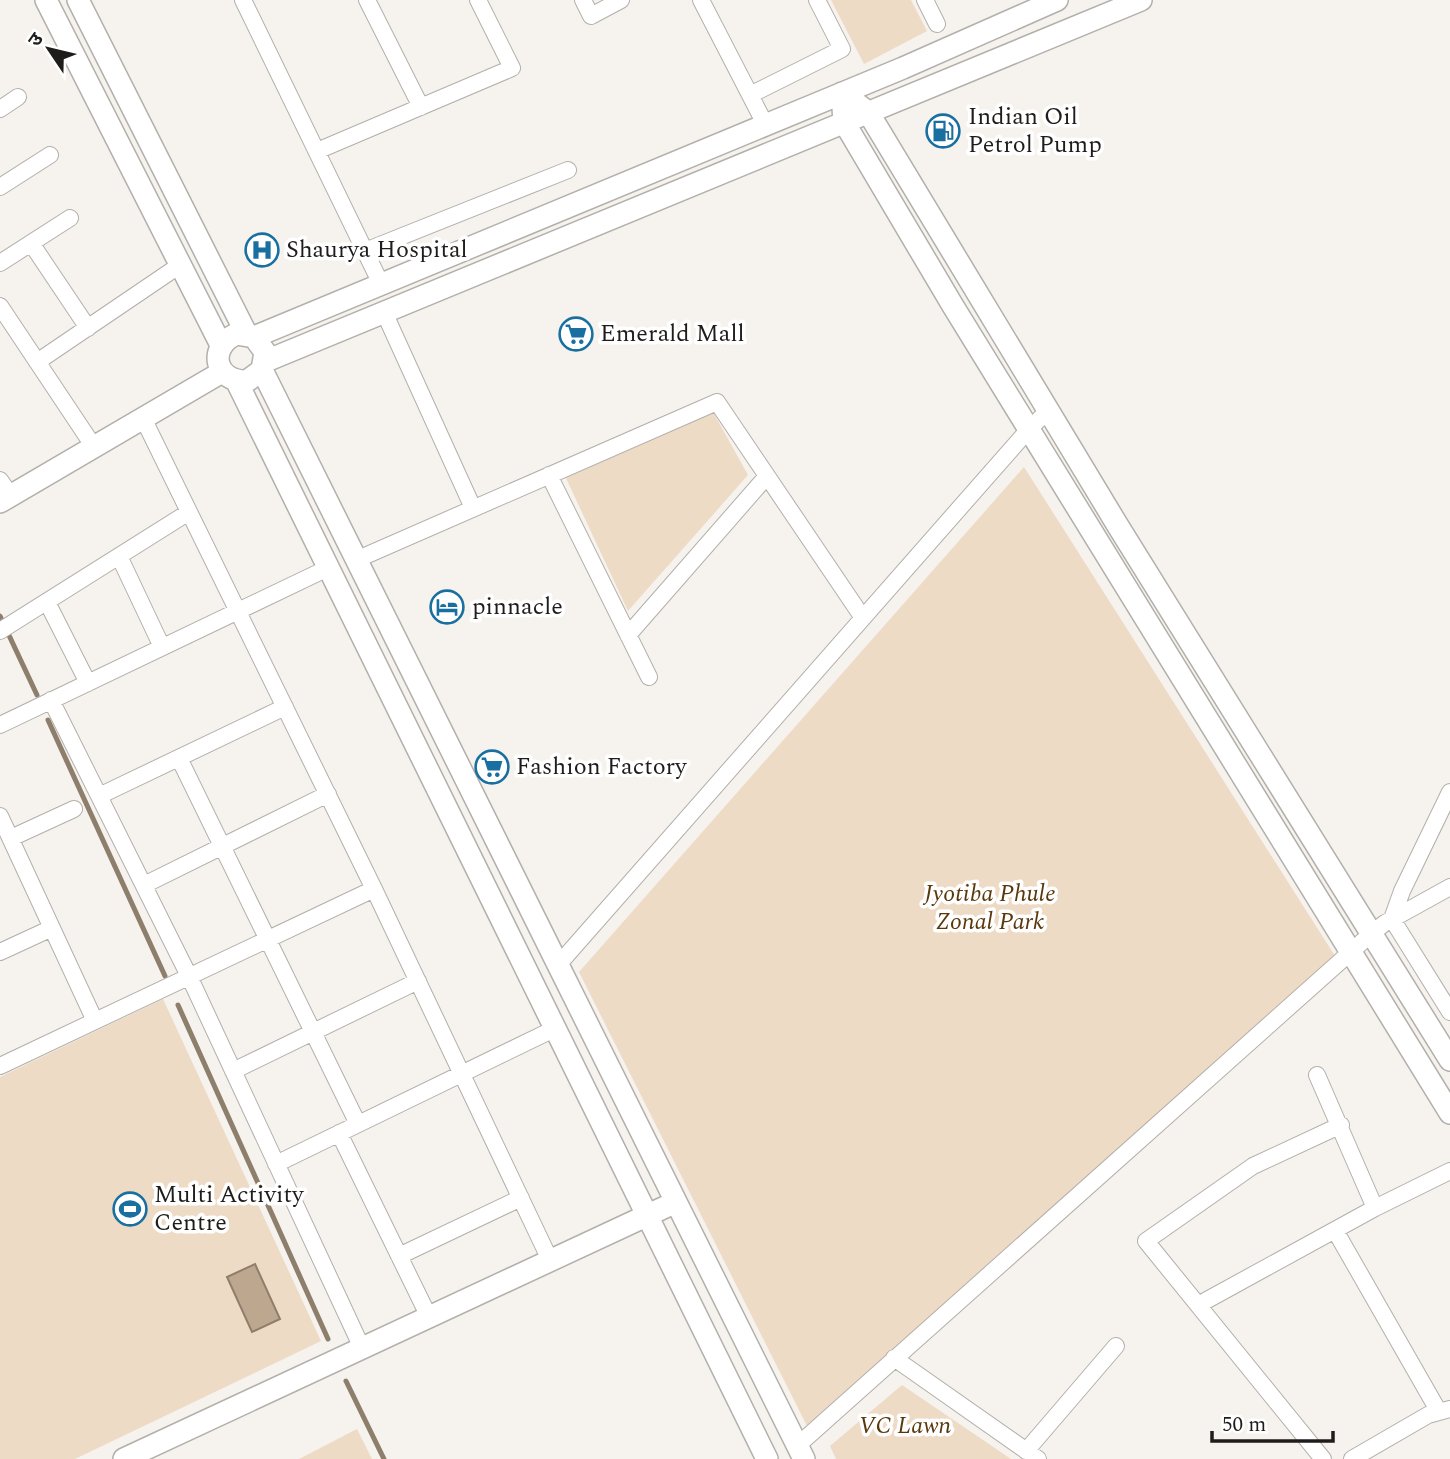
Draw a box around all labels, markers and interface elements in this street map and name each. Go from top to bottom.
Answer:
north arrow [14,14,84,84]
text: उ [21,27,52,53]
place label: Indian Oil Petrol Pump [968,99,1102,163]
fuel station icon: Indian Oil Petrol Pump [924,112,962,150]
hospital icon: Shaurya Hospital [243,231,281,269]
place label: Shaurya Hospital [286,232,468,268]
supermarket icon: Emerald Mall [557,315,595,353]
place label: Emerald Mall [600,316,745,352]
hotel icon: pinnacle [428,588,466,626]
place label: pinnacle [472,589,563,625]
supermarket icon: Fashion Factory [473,748,511,786]
place label: Fashion Factory [516,749,688,785]
park label: Jyotiba Phule Zonal Park [922,876,1056,940]
place label: Multi Activity Centre [154,1177,305,1241]
sports icon: Multi Activity Centre [111,1190,149,1228]
scale bar [1212,1400,1333,1444]
park label: VC Lawn [859,1408,951,1444]
text: 50 m [1222,1409,1266,1441]

